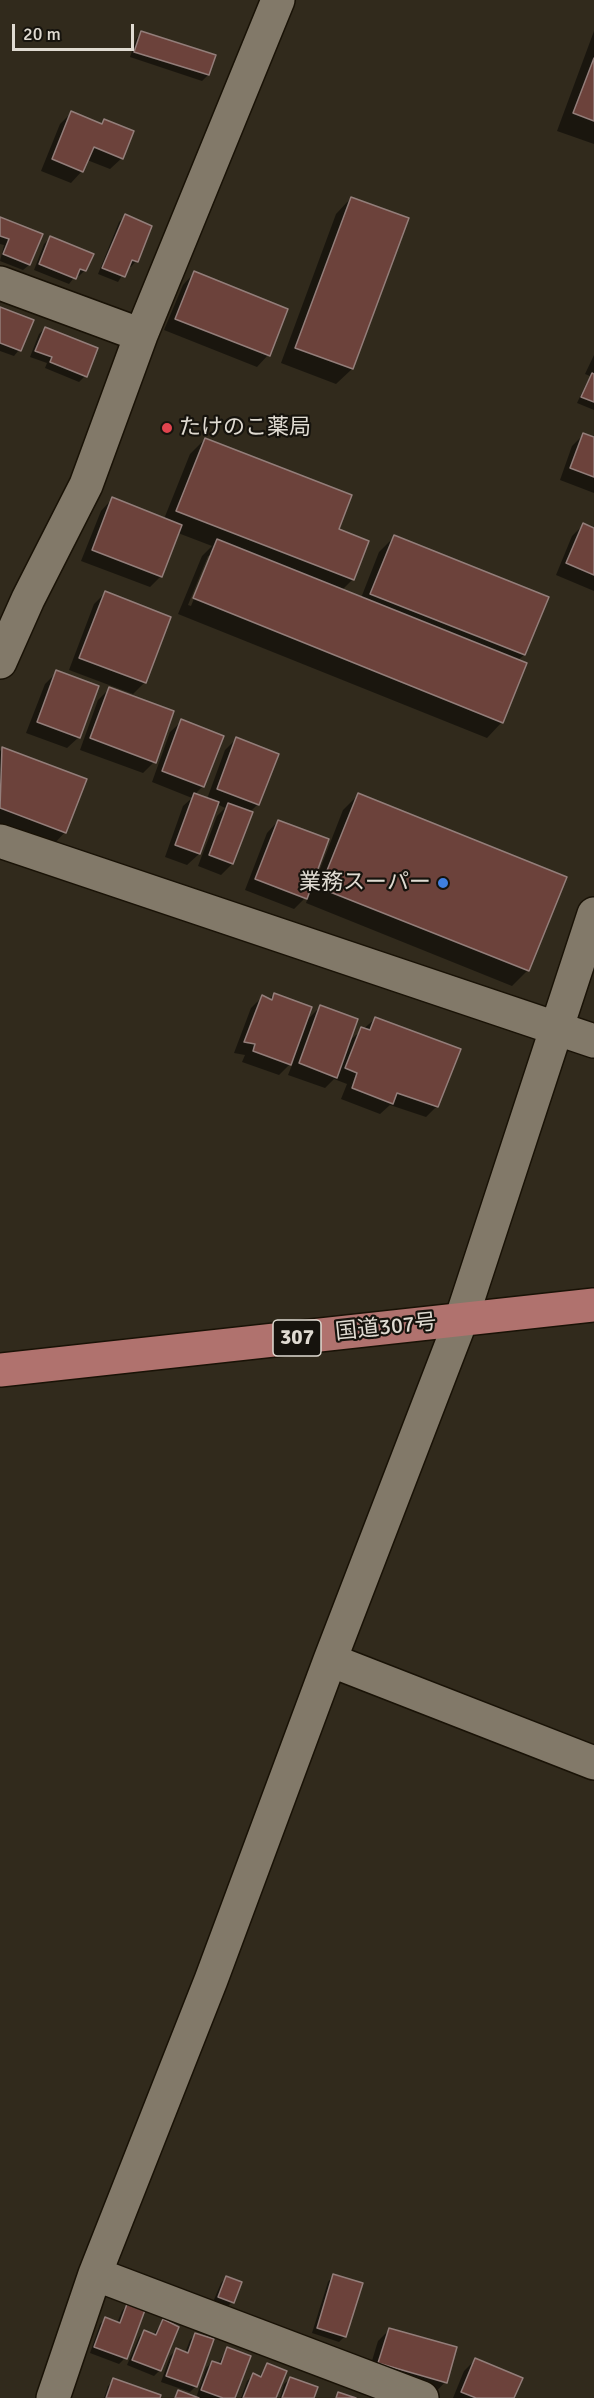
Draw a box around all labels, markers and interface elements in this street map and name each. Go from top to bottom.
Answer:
scale bar [15,12,136,50]
text: 20 m [23,23,61,45]
place label: たけのこ薬局 [179,415,311,441]
marker: たけのこ薬局 [160,421,174,435]
place label: 業務スーパー [299,870,431,896]
marker: 業務スーパー [436,876,450,890]
street label: 国道307号 [334,1310,438,1346]
road number: 307 [273,1320,321,1356]

